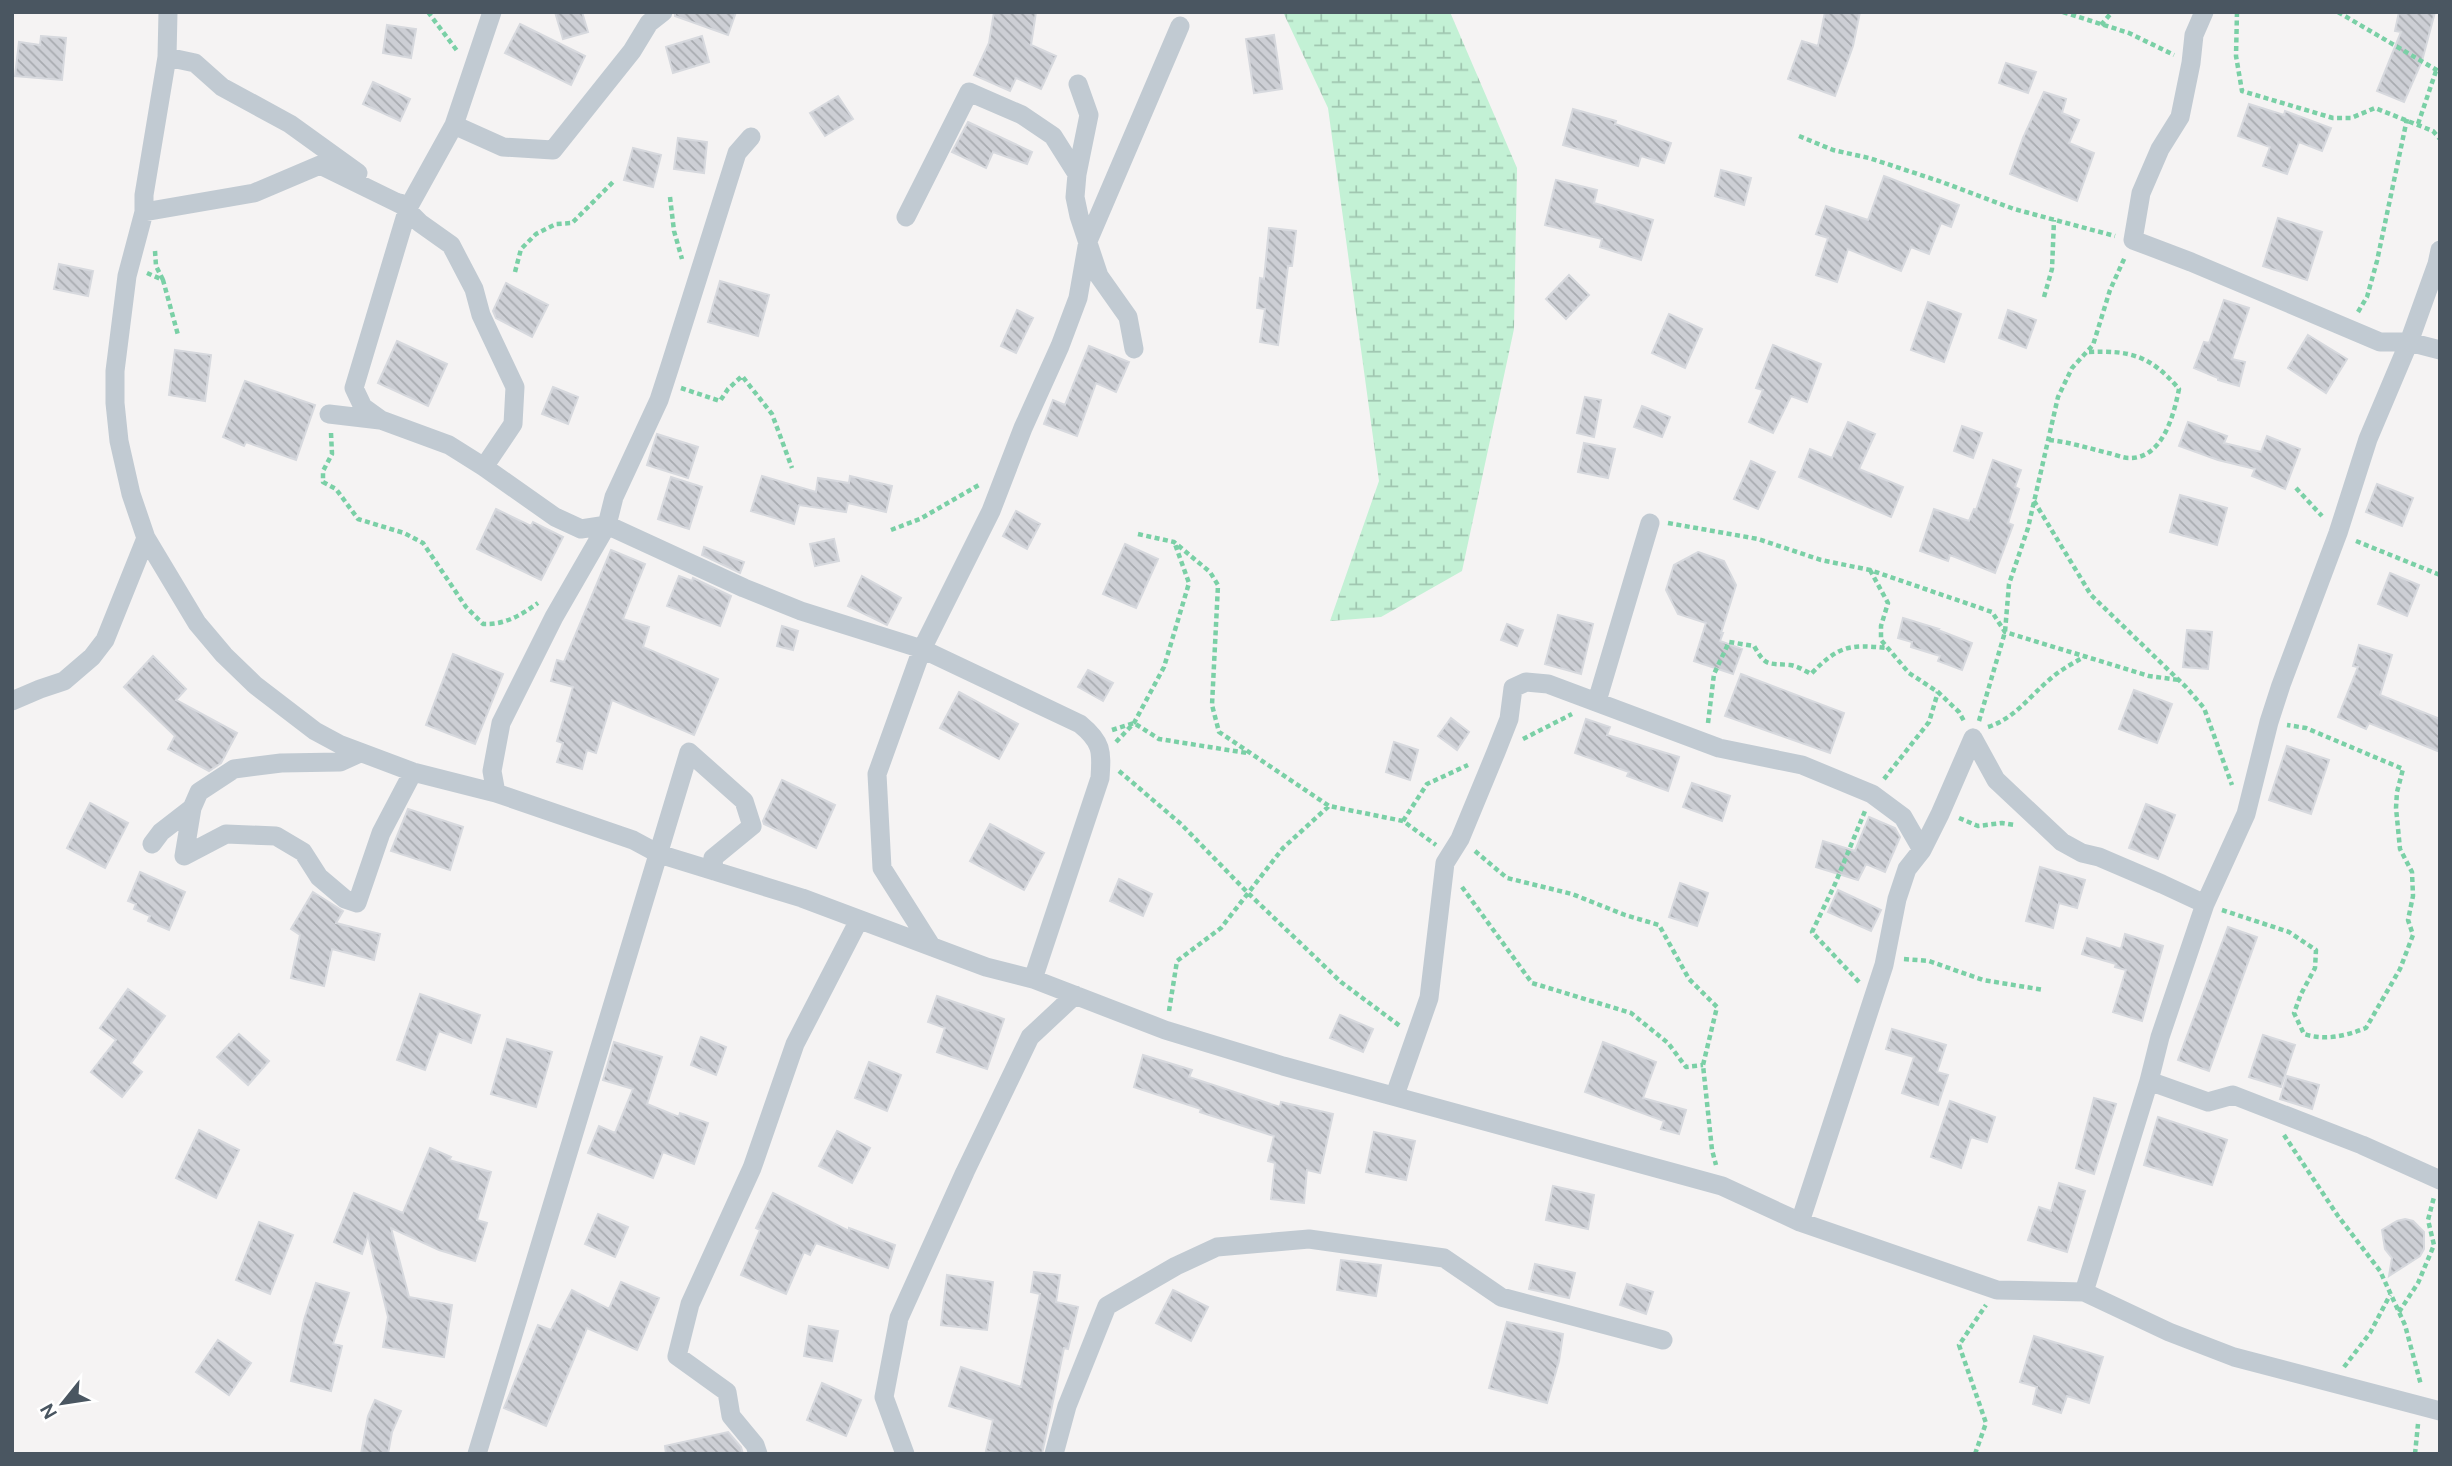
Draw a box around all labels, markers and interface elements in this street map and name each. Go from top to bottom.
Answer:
north arrow [28,1368,98,1438]
text: N [34,1399,63,1424]

